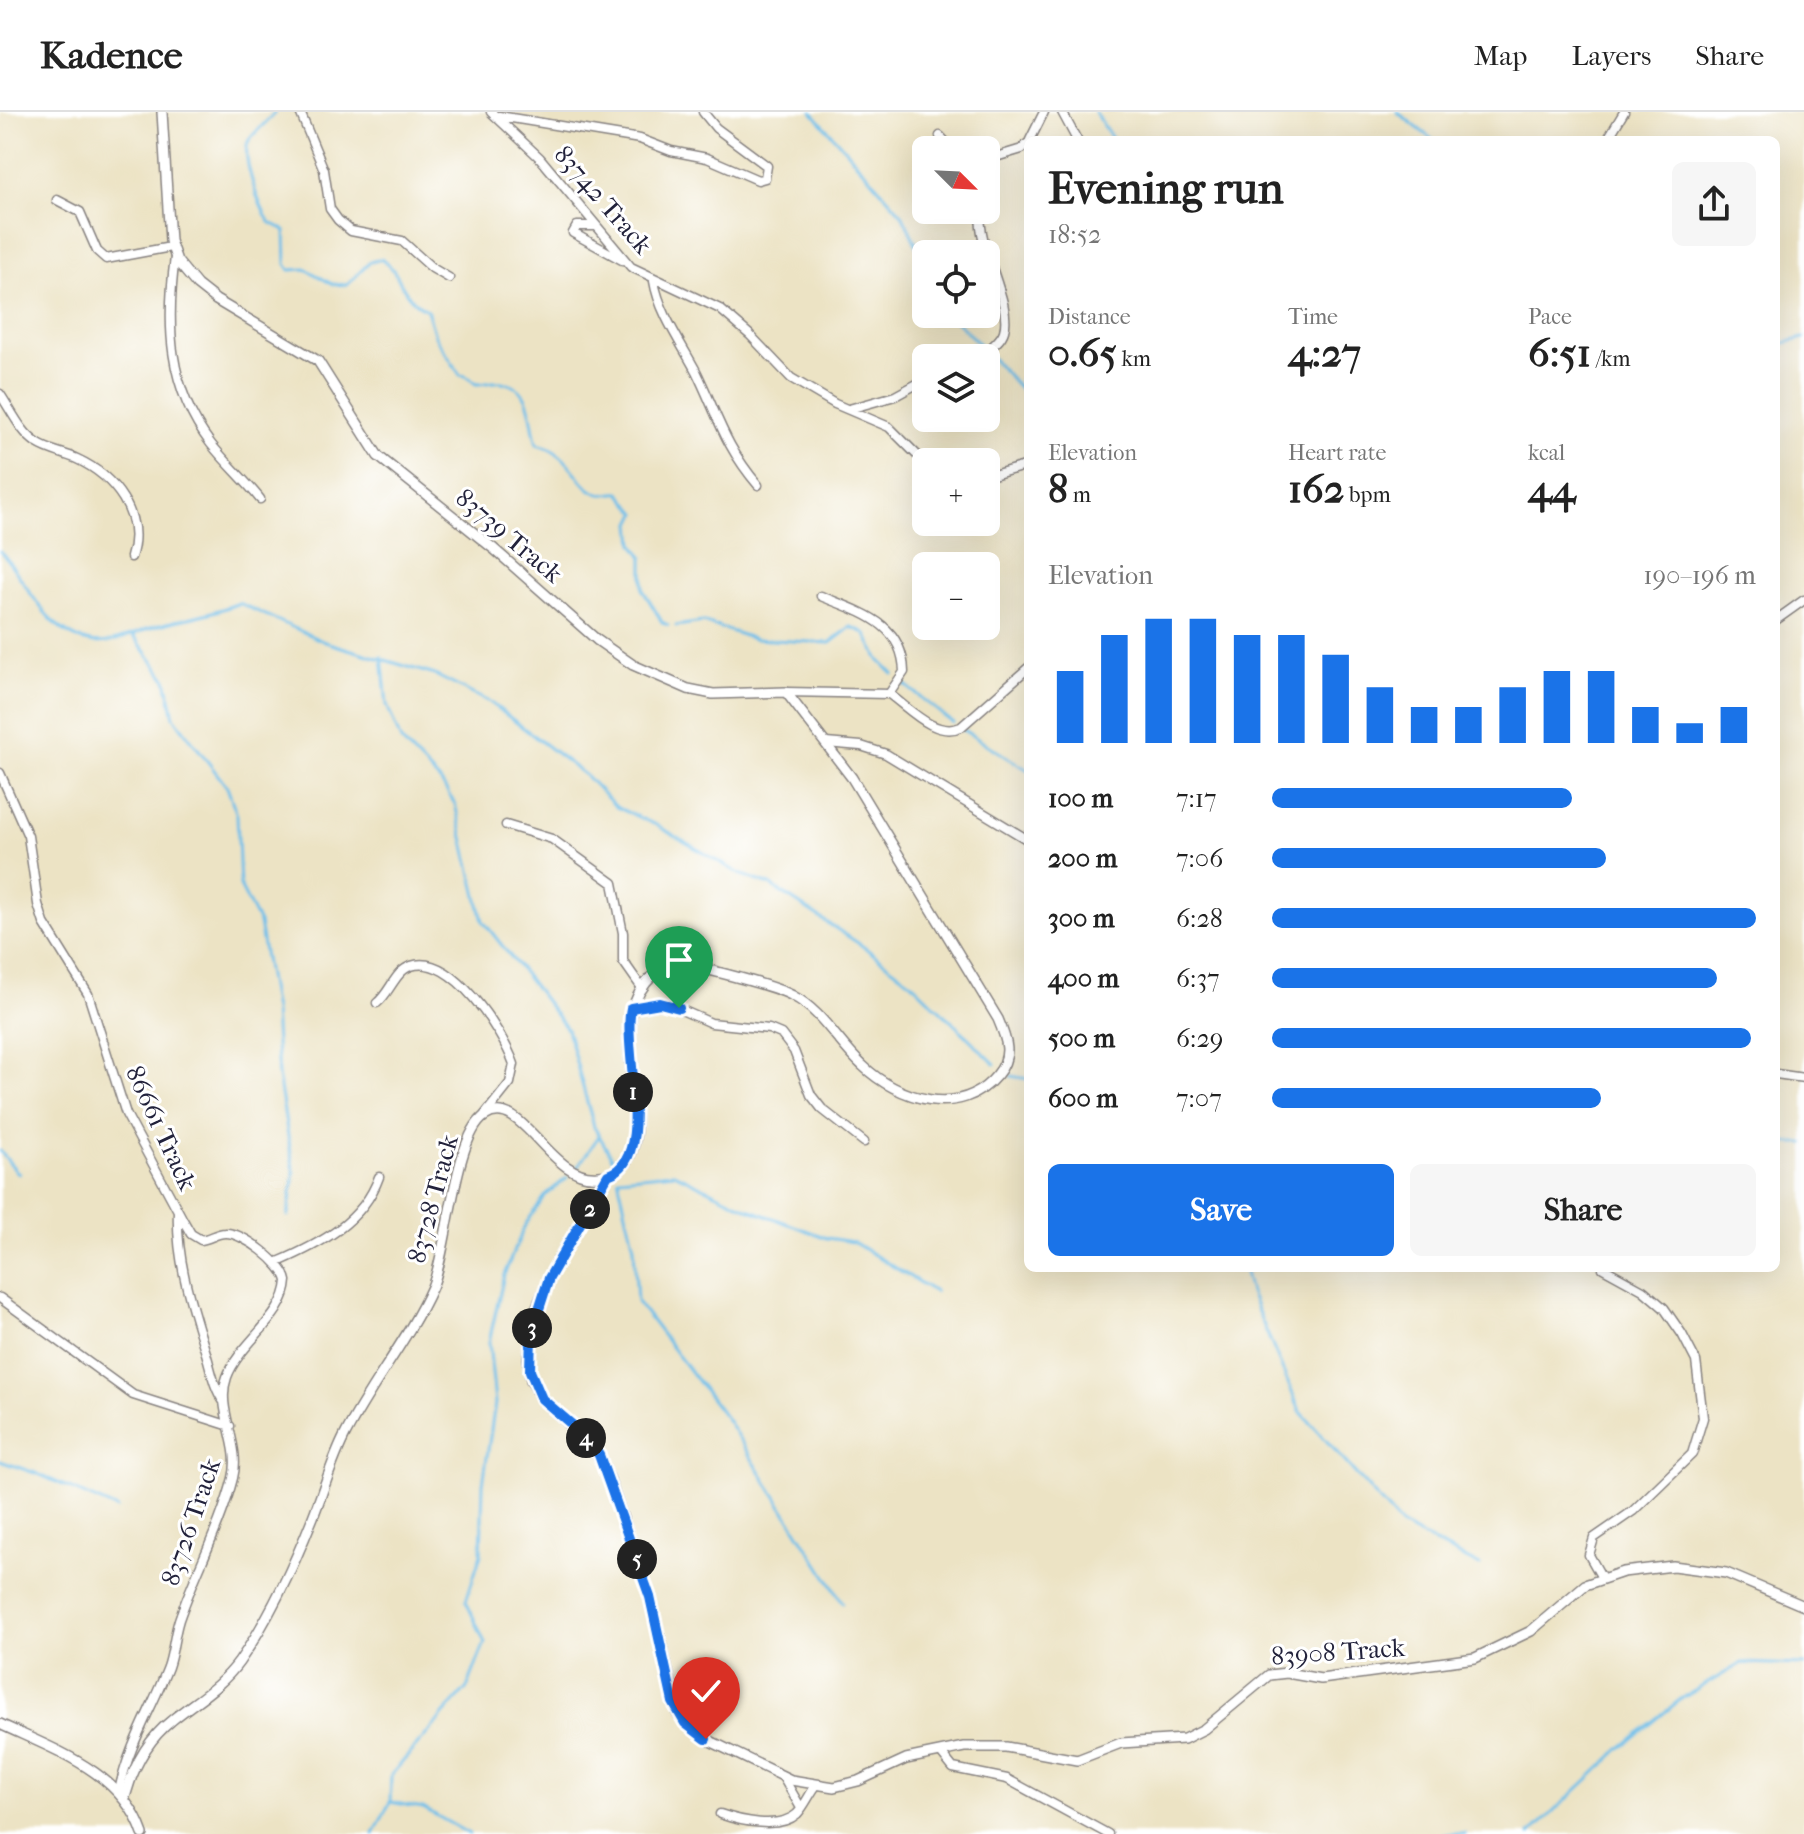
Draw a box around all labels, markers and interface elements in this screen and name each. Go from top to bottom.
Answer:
text: Kadence [40,33,183,78]
text: Map [1474,39,1527,72]
text: Layers [1571,39,1651,72]
text: Share [1695,39,1764,72]
north arrow [912,136,1000,224]
map controls [912,136,1000,640]
street label: 83742 Track [548,139,659,261]
button: share [1672,162,1756,246]
text: Evening run [1048,163,1283,214]
text: 18:52 [1048,219,1101,250]
button: locate [912,240,1000,328]
text: Distance [1048,304,1131,330]
text: Time [1288,304,1338,330]
text: Pace [1528,304,1572,330]
text: 0.65 [1048,330,1117,376]
text: 4:27 [1288,330,1361,376]
text: 6:51 [1528,330,1591,376]
button: layers [912,344,1000,432]
text: km [1117,346,1151,372]
text: /km [1591,346,1631,372]
text: Elevation [1048,440,1137,466]
text: Heart rate [1288,440,1387,466]
text: kcal [1528,440,1565,466]
button: + [912,448,1000,536]
text: 8 [1048,466,1068,512]
text: 162 [1288,466,1344,512]
text: 44 [1528,466,1575,512]
street label: 83739 Track [449,482,569,590]
text: m [1068,482,1091,508]
text: bpm [1344,482,1391,508]
button: − [912,552,1000,640]
text: Elevation [1048,560,1153,591]
text: 190–196 m [1643,560,1756,591]
text: 100 m [1048,783,1113,814]
text: 7:17 [1176,783,1217,814]
text: 200 m [1048,843,1117,874]
text: 7:06 [1176,843,1223,874]
text: 300 m [1048,903,1115,934]
text: 6:28 [1176,903,1223,934]
pin [645,926,713,1008]
icon: arrive [657,938,701,982]
text: 400 m [1048,963,1119,994]
text: 6:37 [1176,963,1220,994]
text: 500 m [1048,1023,1115,1054]
text: 6:29 [1176,1023,1223,1054]
street label: 86661 Track [119,1061,204,1196]
pin: 1 [613,1072,653,1112]
text: 1 [629,1079,637,1105]
text: 600 m [1048,1083,1118,1114]
text: 7:07 [1176,1083,1222,1114]
street label: 83728 Track [401,1131,465,1267]
button: Save [1048,1164,1394,1256]
button: Share [1410,1164,1756,1256]
pin: 2 [570,1189,610,1229]
text: 2 [584,1196,596,1222]
pin: 3 [512,1308,552,1348]
text: 3 [527,1315,537,1341]
pin: 4 [566,1418,606,1458]
text: 4 [580,1425,593,1451]
street label: 83726 Track [155,1454,227,1590]
pin: 5 [617,1539,657,1579]
text: 5 [632,1546,642,1572]
street label: 83908 Track [1270,1632,1406,1672]
pin [672,1657,740,1739]
icon: check [684,1669,728,1713]

